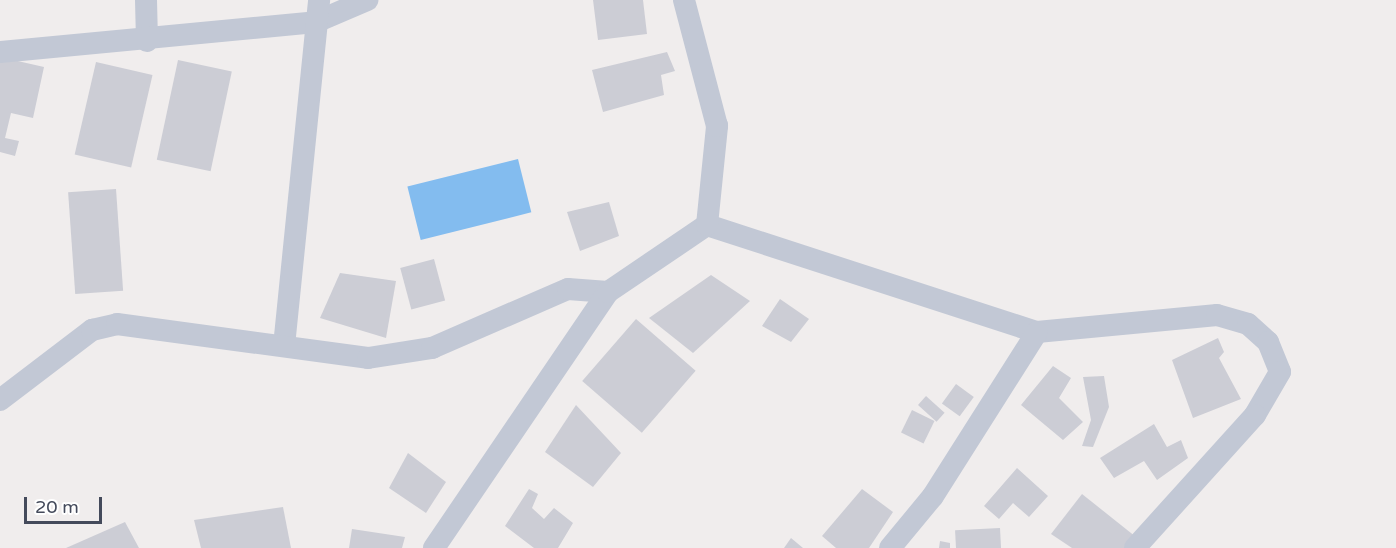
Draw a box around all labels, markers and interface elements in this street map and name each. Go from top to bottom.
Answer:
scale bar [27,485,105,523]
text: 20 m [35,496,79,518]

